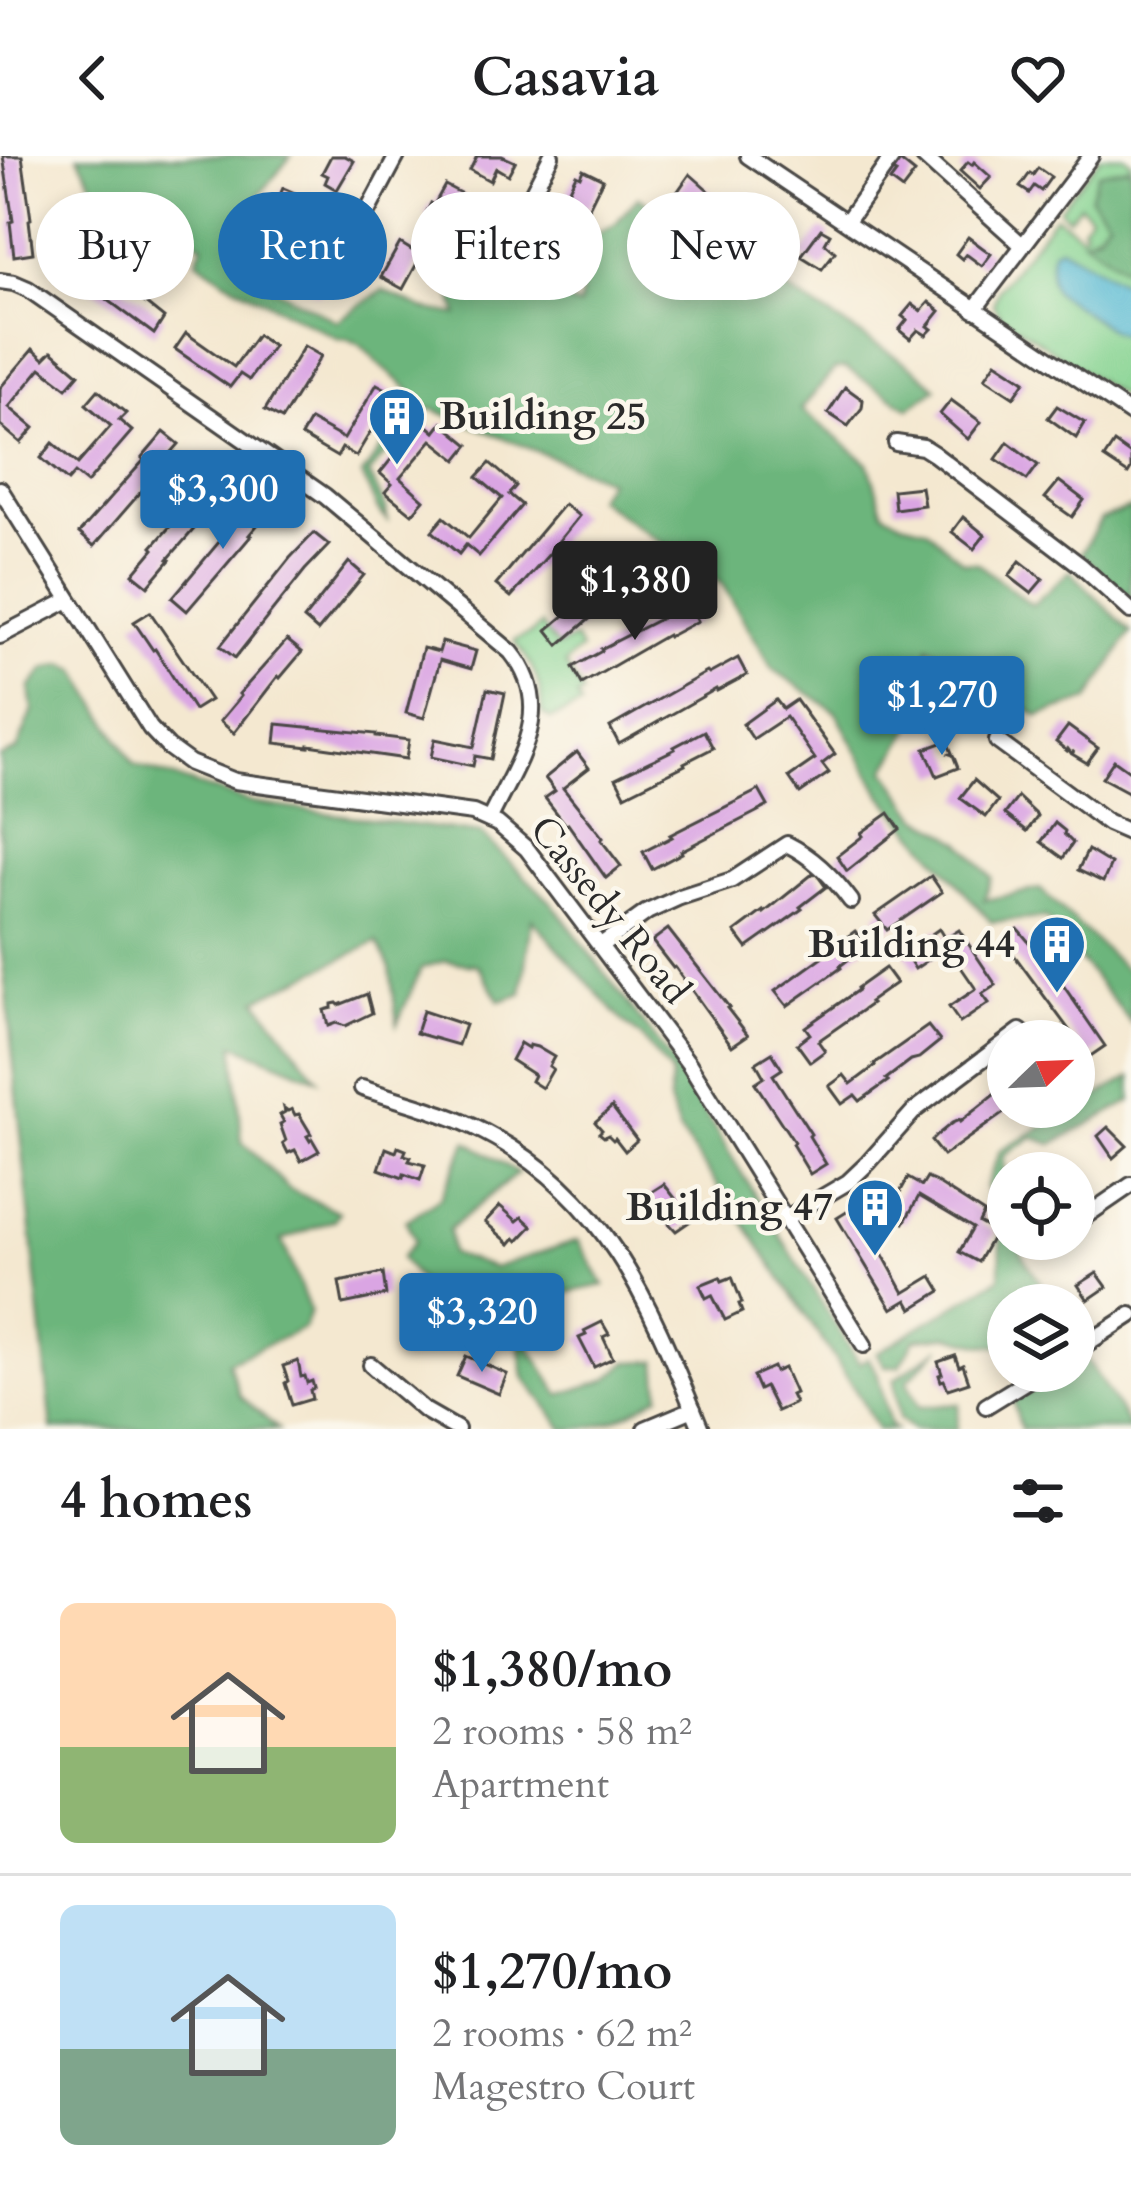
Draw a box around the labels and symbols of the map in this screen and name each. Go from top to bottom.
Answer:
building icon: Building 25 [366,385,428,467]
place label: Building 25 [439,390,646,443]
pin: $3,300 [125,450,321,552]
pin: $1,380 [537,541,733,643]
pin: $1,270 [844,656,1040,758]
street label: Cassedy Road [518,805,702,1015]
building icon: Building 44 [1026,913,1088,995]
place label: Building 44 [808,918,1015,971]
north arrow [987,1020,1095,1128]
building icon: Building 47 [844,1176,906,1258]
place label: Building 47 [626,1181,833,1234]
pin: $3,320 [384,1273,580,1375]

